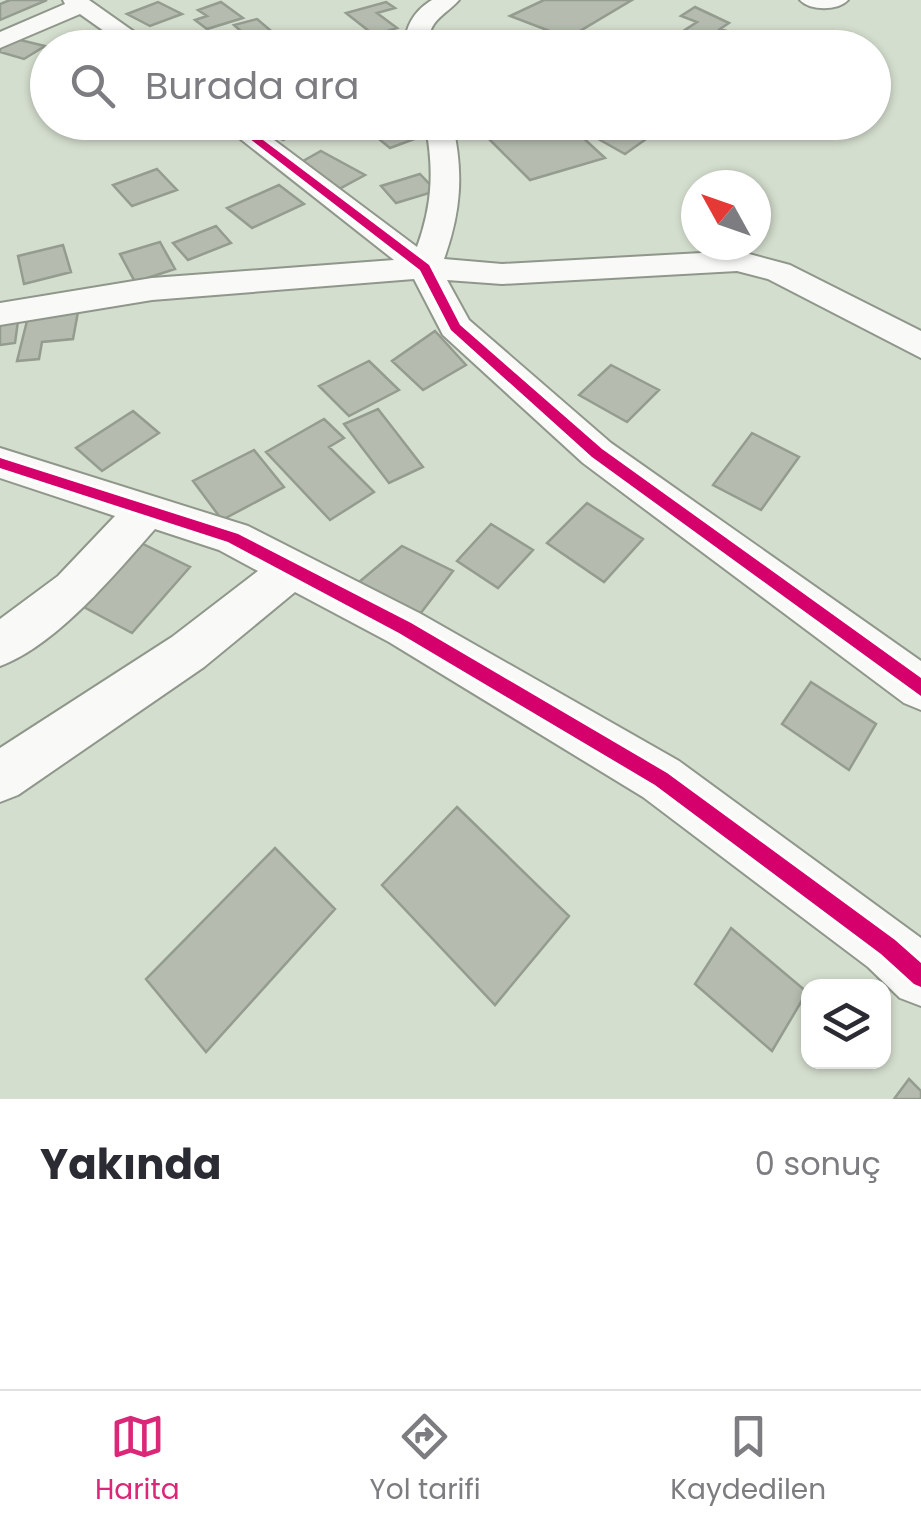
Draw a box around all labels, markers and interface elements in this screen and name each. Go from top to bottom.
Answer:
search box [30,30,891,140]
icon: search [65,58,120,113]
text: Burada ara [145,59,360,112]
north arrow [681,170,771,260]
map controls [801,979,891,1069]
button: layers [801,979,891,1069]
text: Yakında [40,1135,221,1194]
text: 0 sonuç [755,1141,881,1186]
tab: Harita [95,1409,180,1511]
tab: Yol tarifi [369,1409,481,1511]
tab: Kaydedilen [670,1409,826,1511]

